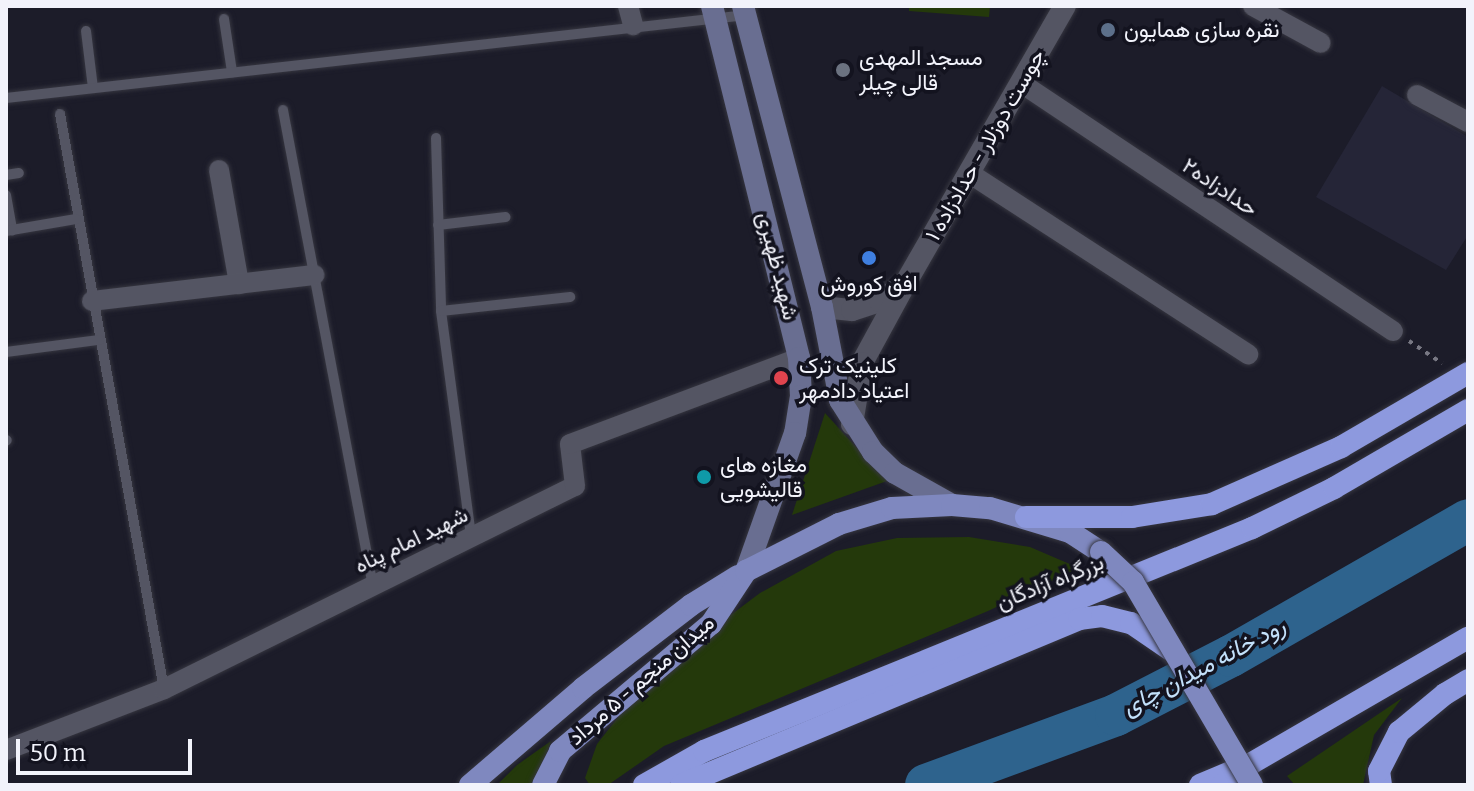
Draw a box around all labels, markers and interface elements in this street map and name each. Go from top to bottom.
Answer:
place label: نقره سازی همایون [1124,17,1280,43]
marker: نقره سازی همایون [1099,21,1117,39]
place label: مسجد المهدی قالی چیلر [859,44,983,96]
street label: چوست دوزلار - حدادزاده ۱ [919,45,1051,245]
marker: مسجد المهدی قالی چیلر [834,61,852,79]
street label: حدادزاده۲ [1177,152,1263,222]
street label: شهید ظهیری [752,209,804,323]
marker: افق کوروش [860,249,878,267]
place label: افق کوروش [820,271,918,297]
place label: کلینیک ترک اعتیاد دادمهر [799,352,909,404]
marker: کلینیک ترک اعتیاد دادمهر [770,367,792,389]
place label: مغازه های قالیشویی [720,451,807,502]
marker: مغازه های قالیشویی [695,468,713,486]
street label: شهید امام پناه [350,501,472,579]
street label: بزرگراه آزادگان [992,548,1108,616]
street label: میدان منجم - ۵ مرداد [563,609,719,751]
water label: رود خانه میدان چای [1117,612,1291,722]
scale bar [20,723,196,773]
text: 50 m [30,739,86,767]

